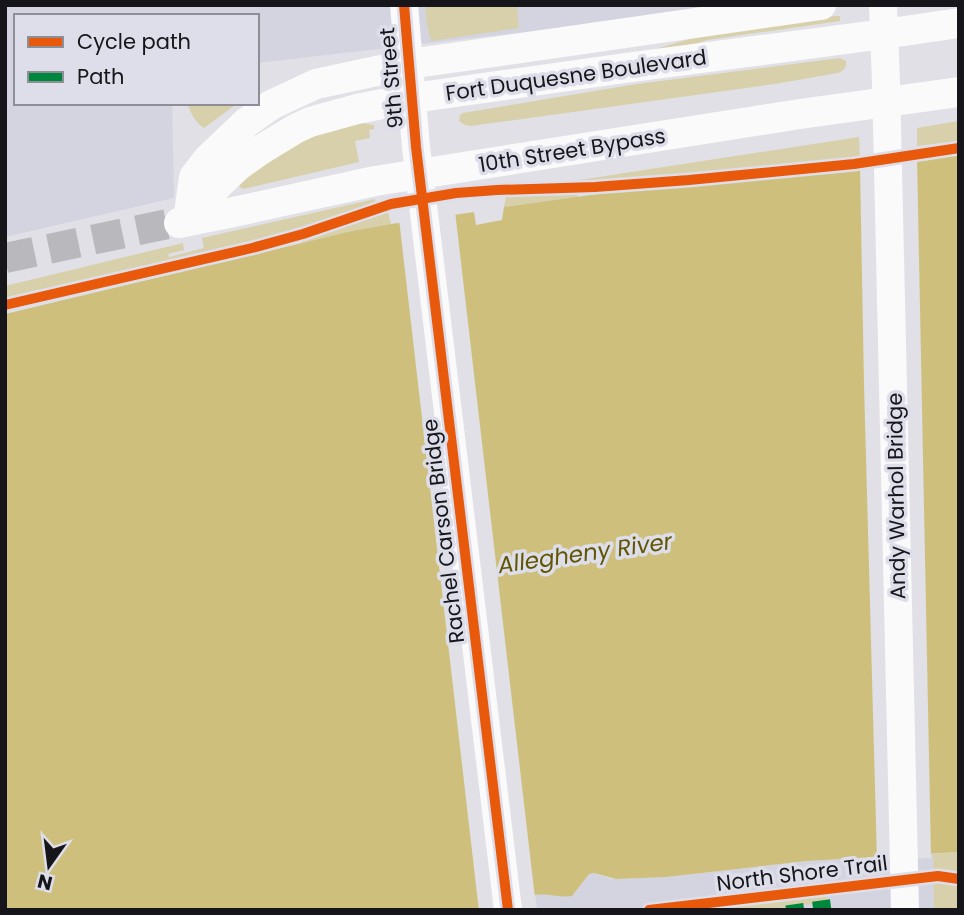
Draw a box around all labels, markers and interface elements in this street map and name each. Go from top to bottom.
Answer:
legend [14,14,259,105]
street label: 9th Street [372,26,410,130]
text: Cycle path [77,27,191,56]
street label: Fort Duquesne Boulevard [444,42,708,108]
text: Path [77,62,124,91]
street label: 10th Street Bypass [477,121,667,179]
street label: Andy Warhol Bridge [880,392,912,600]
street label: Rachel Carson Bridge [415,417,471,645]
water label: Allegheny River [495,525,676,581]
north arrow [14,831,84,901]
street label: North Shore Trail [715,848,889,898]
text: N [35,867,55,897]

